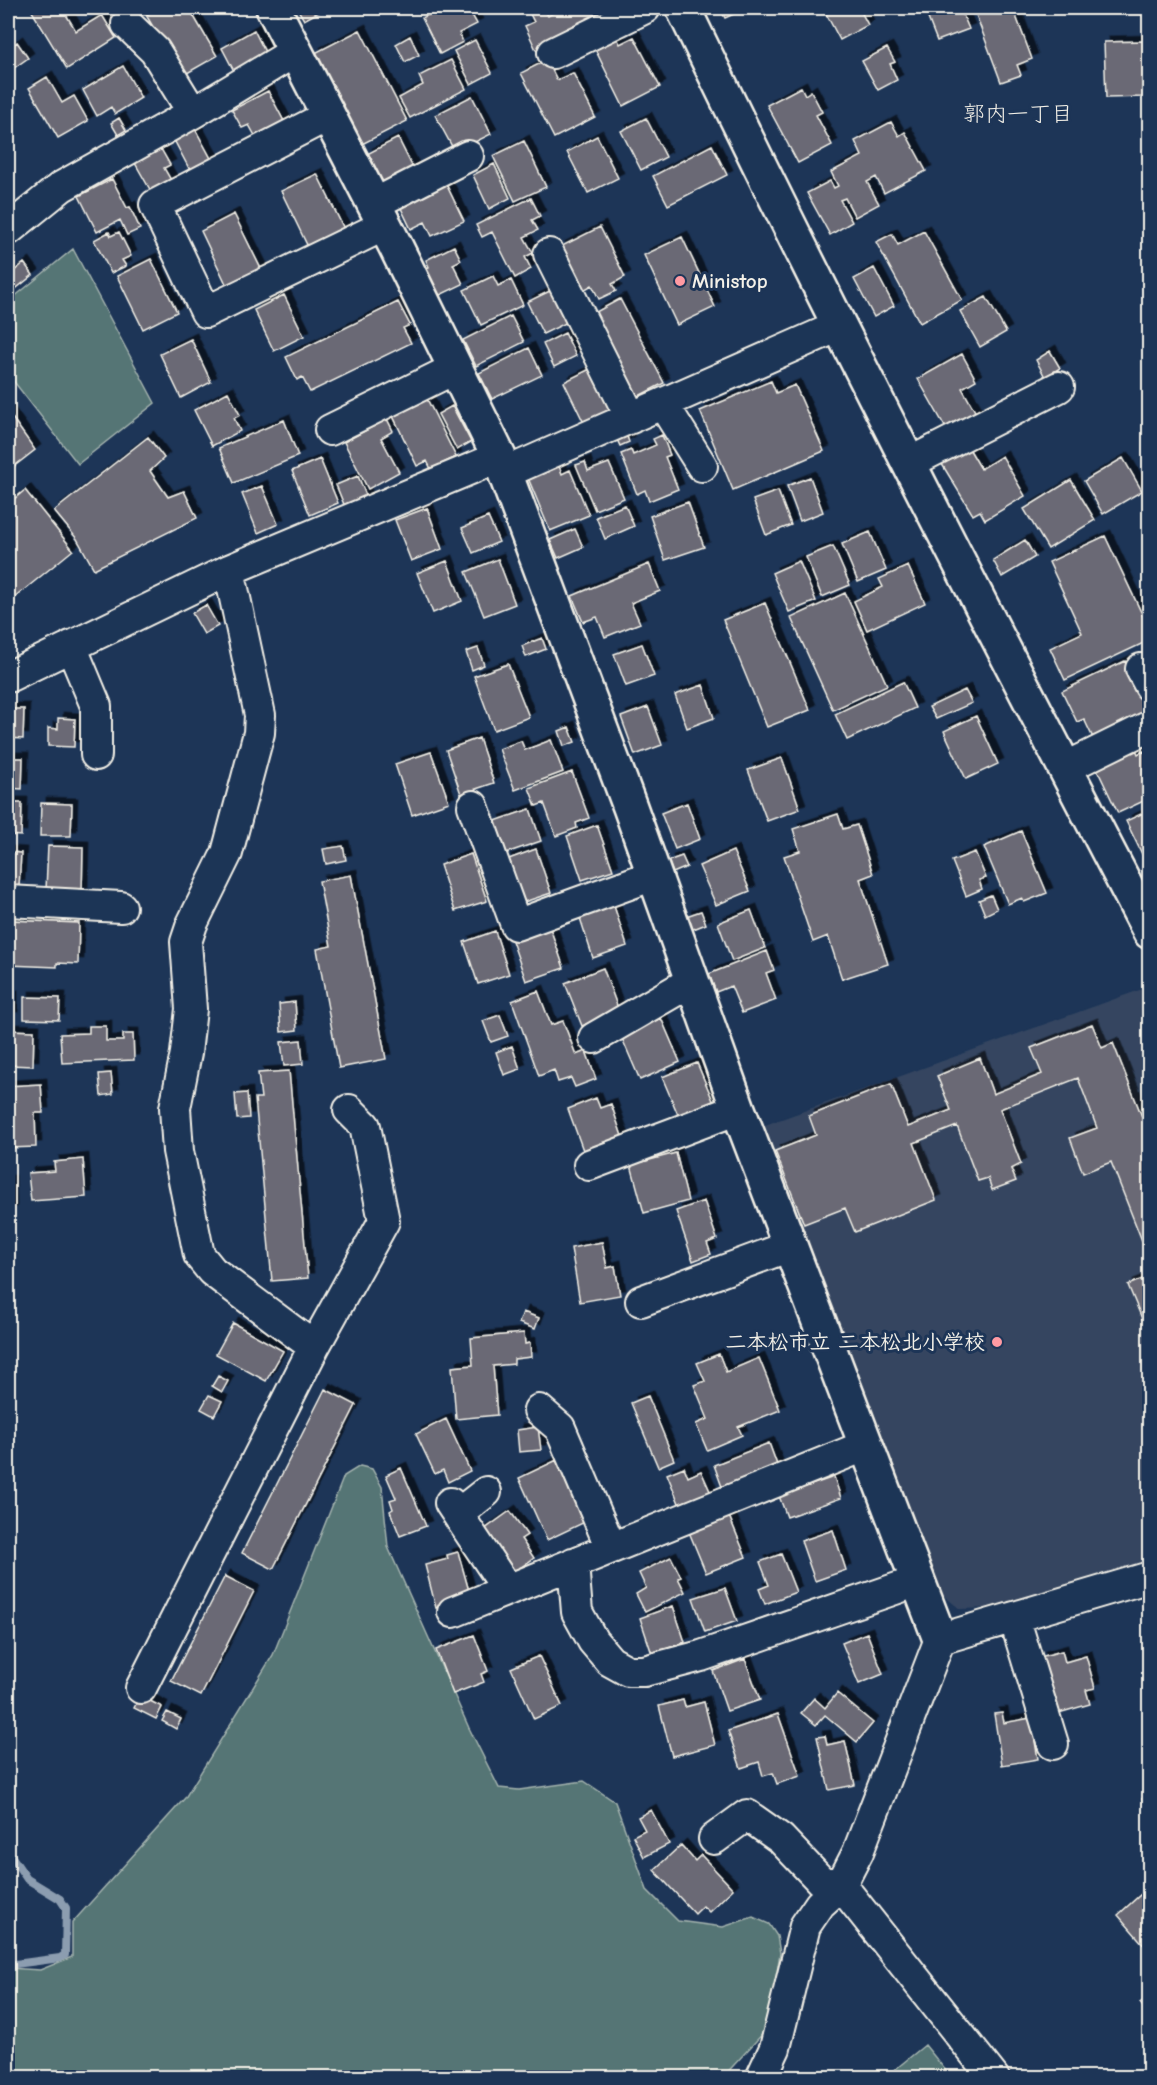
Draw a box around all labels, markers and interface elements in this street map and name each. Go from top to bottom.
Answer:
district label: 郭内一丁目 [963,101,1073,127]
place label: Ministop [692,269,768,293]
marker: Ministop [673,274,687,288]
place label: 二本松市立 二本松北小学校 [726,1330,985,1354]
marker: 二本松市立 二本松北小学校 [990,1335,1004,1349]

